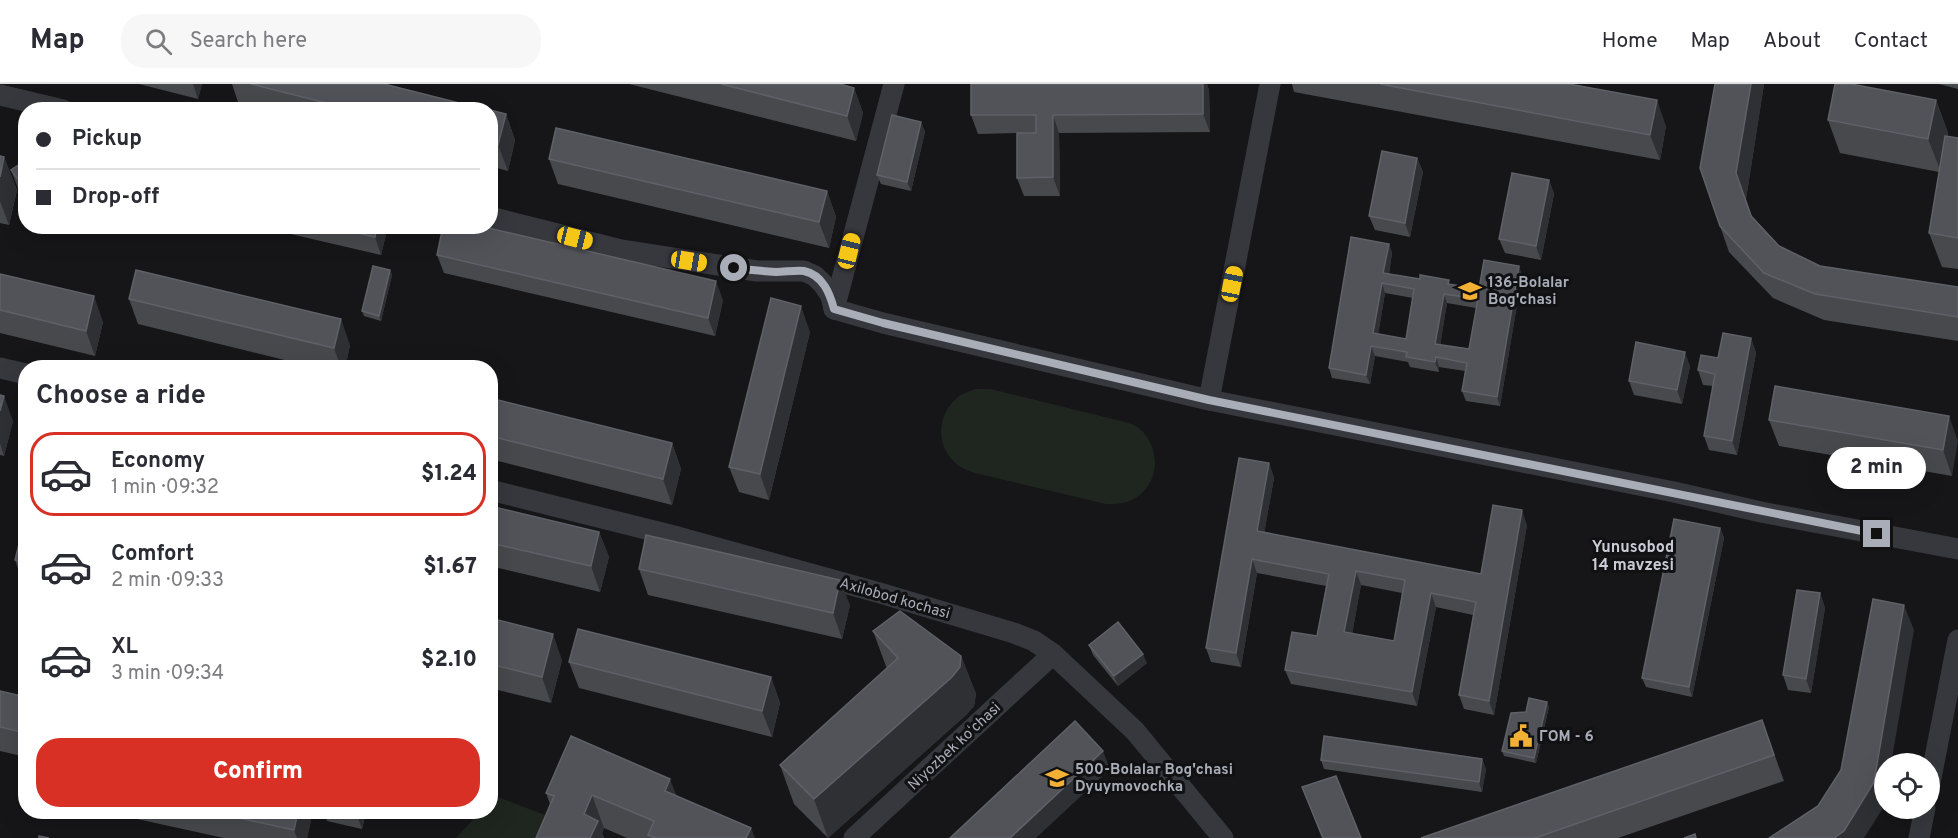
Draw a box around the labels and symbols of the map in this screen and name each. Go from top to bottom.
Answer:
car [555,225,595,251]
car [836,231,862,271]
car [670,249,708,273]
route start [720,254,747,281]
car [1220,265,1244,303]
place label: 136-Bolalar Bog'chasi [1488,274,1570,310]
school or university icon: 136-Bolalar Bog'chasi [1457,278,1483,304]
callout: 2 min [1828,447,1926,489]
route end [1863,520,1890,547]
district label: Yunusobod 14 mavzesi [1592,538,1674,576]
street label: Axilobod kochasi [837,575,952,624]
street label: Niyozbek koʻchasi [905,699,1005,795]
public building icon: ГОМ - 6 [1508,723,1534,749]
place label: ГОМ - 6 [1539,728,1594,747]
place label: 500-Bolalar Bog'chasi Dyuymovochka [1075,761,1233,797]
school or university icon: 500-Bolalar Bog'chasi Dyuymovochka [1044,765,1070,791]

